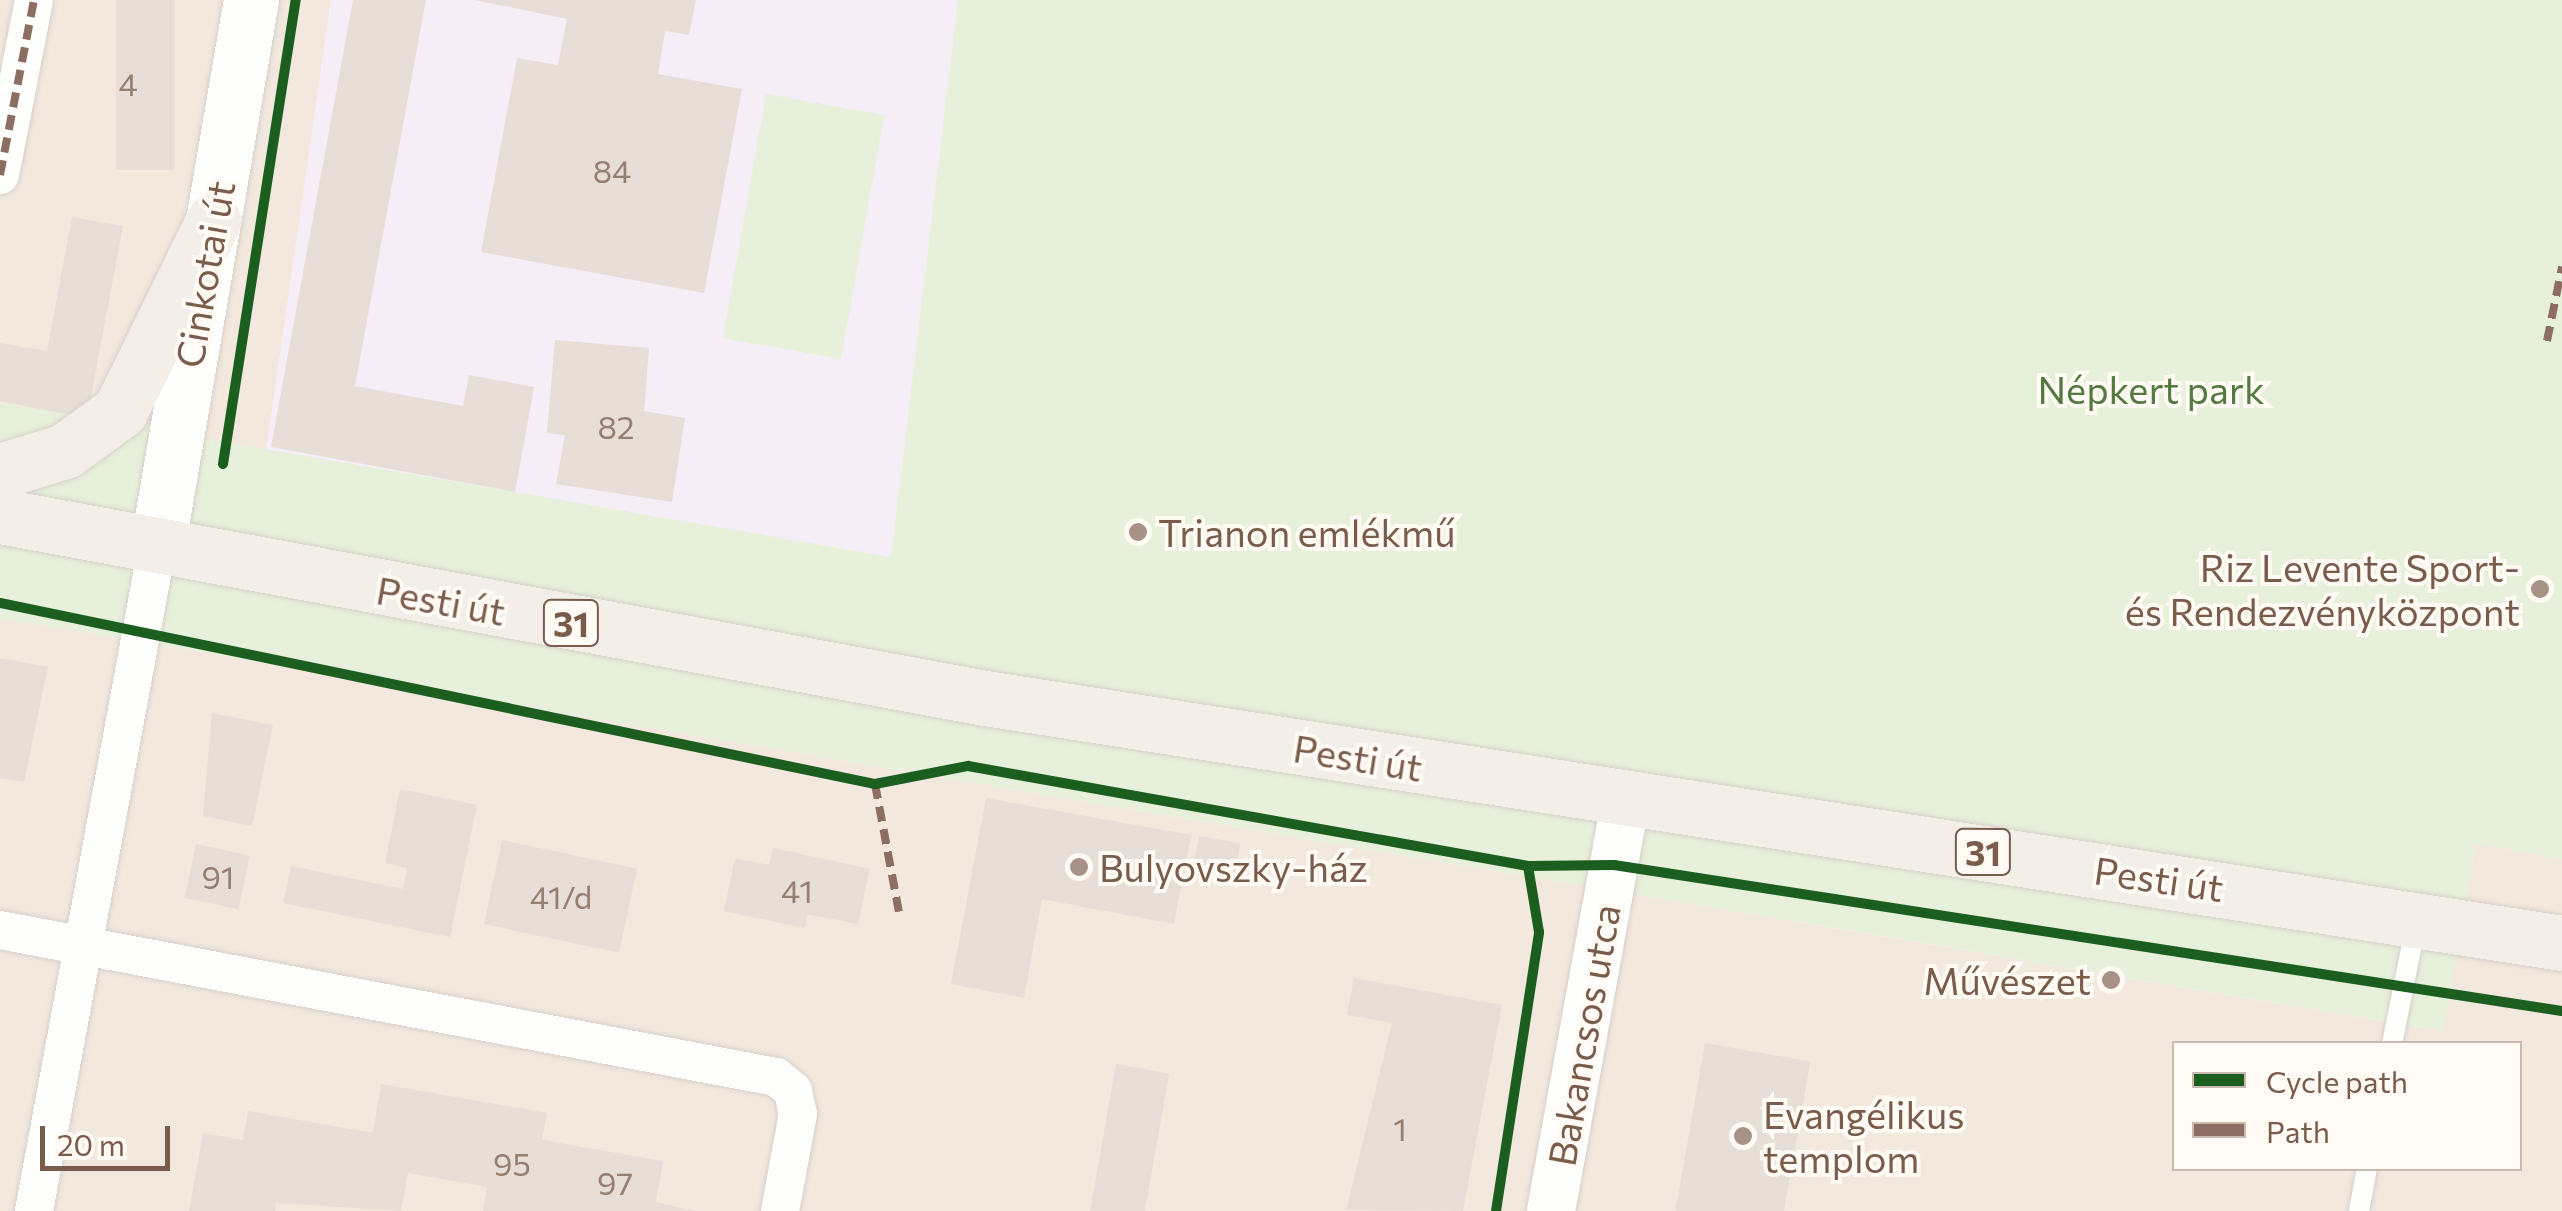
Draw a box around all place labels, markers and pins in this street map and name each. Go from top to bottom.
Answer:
place label: Trianon emlékmű [1158,509,1455,555]
marker: Trianon emlékmű [1127,521,1149,543]
place label: Riz Levente Sport- és Rendezvényközpont [2125,544,2520,634]
marker: Riz Levente Sport- és Rendezvényközpont [2529,578,2551,600]
place label: Bulyovszky-ház [1099,844,1368,890]
marker: Bulyovszky-ház [1068,856,1090,878]
place label: Művészet [1923,957,2091,1003]
marker: Művészet [2100,969,2122,991]
place label: Evangélikus templom [1763,1091,1965,1180]
marker: Evangélikus templom [1732,1125,1754,1147]

